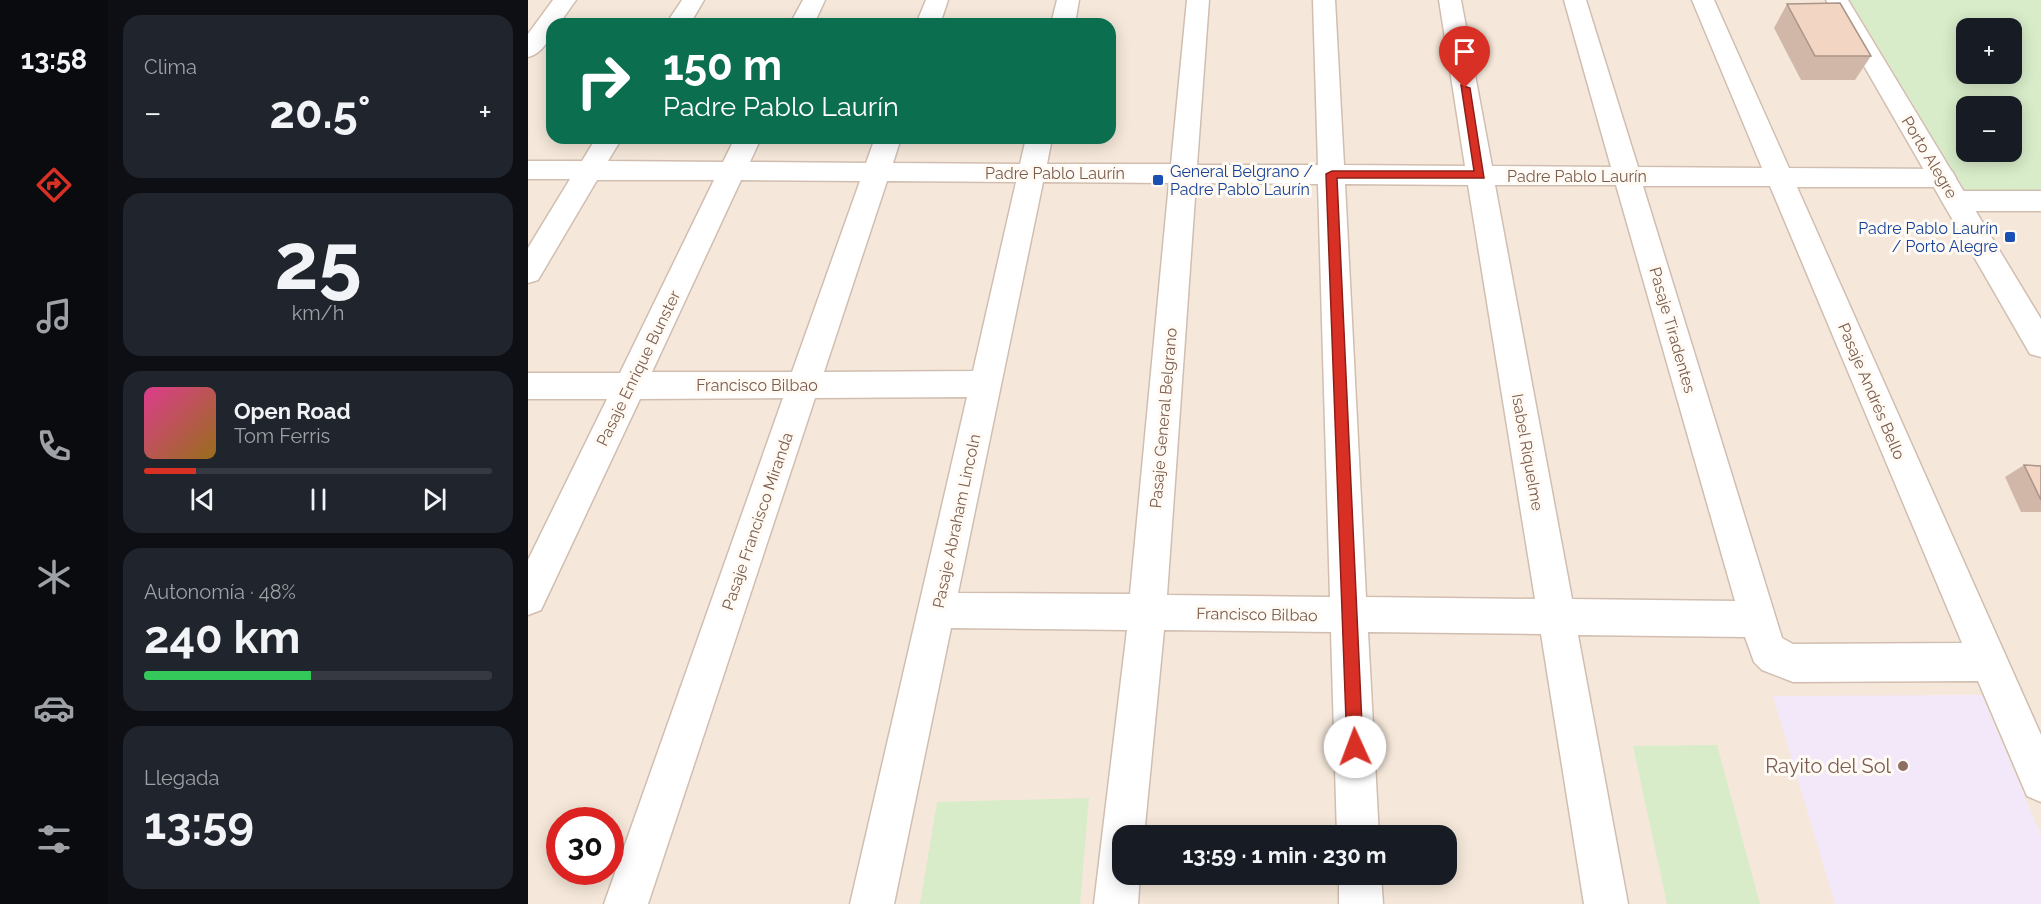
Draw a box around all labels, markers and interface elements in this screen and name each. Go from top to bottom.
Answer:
map controls [1956,18,2022,162]
button: + [1956,18,2022,84]
pin [1439,26,1490,88]
icon: arrive [1448,35,1481,68]
text: 150 m [663,41,782,90]
icon: right [564,42,642,120]
text: 13:58 [21,44,87,75]
text: Clima [144,55,197,79]
text: 20.5° [270,86,370,139]
text: Padre Pablo Laurín [663,91,899,122]
text: − [144,93,162,132]
text: + [478,93,492,132]
button: − [1956,96,2022,162]
street label: Porto Alegre [1898,113,1962,202]
place label: General Belgrano / Padre Pablo Laurín [1170,162,1313,199]
icon: directions [33,164,75,206]
street label: Padre Pablo Laurín [985,164,1125,183]
street label: Padre Pablo Laurín [1507,167,1647,186]
marker: General Belgrano / Padre Pablo Laurín [1151,173,1165,187]
text: 25 [274,216,362,307]
place label: Padre Pablo Laurín / Porto Alegre [1858,219,1998,256]
marker: Padre Pablo Laurín / Porto Alegre [2003,230,2017,244]
street label: Pasaje Tiradentes [1645,265,1700,396]
street label: Pasaje Enrique Bunster [593,287,685,449]
icon: music [33,295,75,337]
text: km/h [292,301,344,325]
street label: Pasaje Andrés Bello [1834,320,1909,462]
street label: Pasaje General Belgrano [1146,327,1181,509]
street label: Francisco Bilbao [696,376,818,395]
street label: Isabel Riquelme [1508,392,1547,512]
text: Open Road [234,398,351,424]
text: Tom Ferris [234,424,330,448]
icon: phone [33,425,75,467]
street label: Pasaje Francisco Miranda [718,430,797,613]
street label: Pasaje Abraham Lincoln [929,432,984,610]
icon: previous [186,483,219,516]
icon: pause [302,483,335,516]
icon: next [418,483,451,516]
icon: climate [33,556,75,598]
text: Autonomía · 48% [144,580,296,604]
street label: Francisco Bilbao [1196,604,1318,625]
text: 240 km [144,611,301,664]
icon: car [33,687,75,729]
position arrow [1323,715,1387,779]
place label: Rayito del Sol [1765,754,1892,778]
marker: Rayito del Sol [1896,759,1910,773]
text: Llegada [144,766,219,790]
text: 13:59 [144,797,254,850]
speed limit sign: 30 [546,807,624,885]
icon: filters [33,818,75,860]
text: 13:59 · 1 min · 230 m [1182,842,1387,868]

